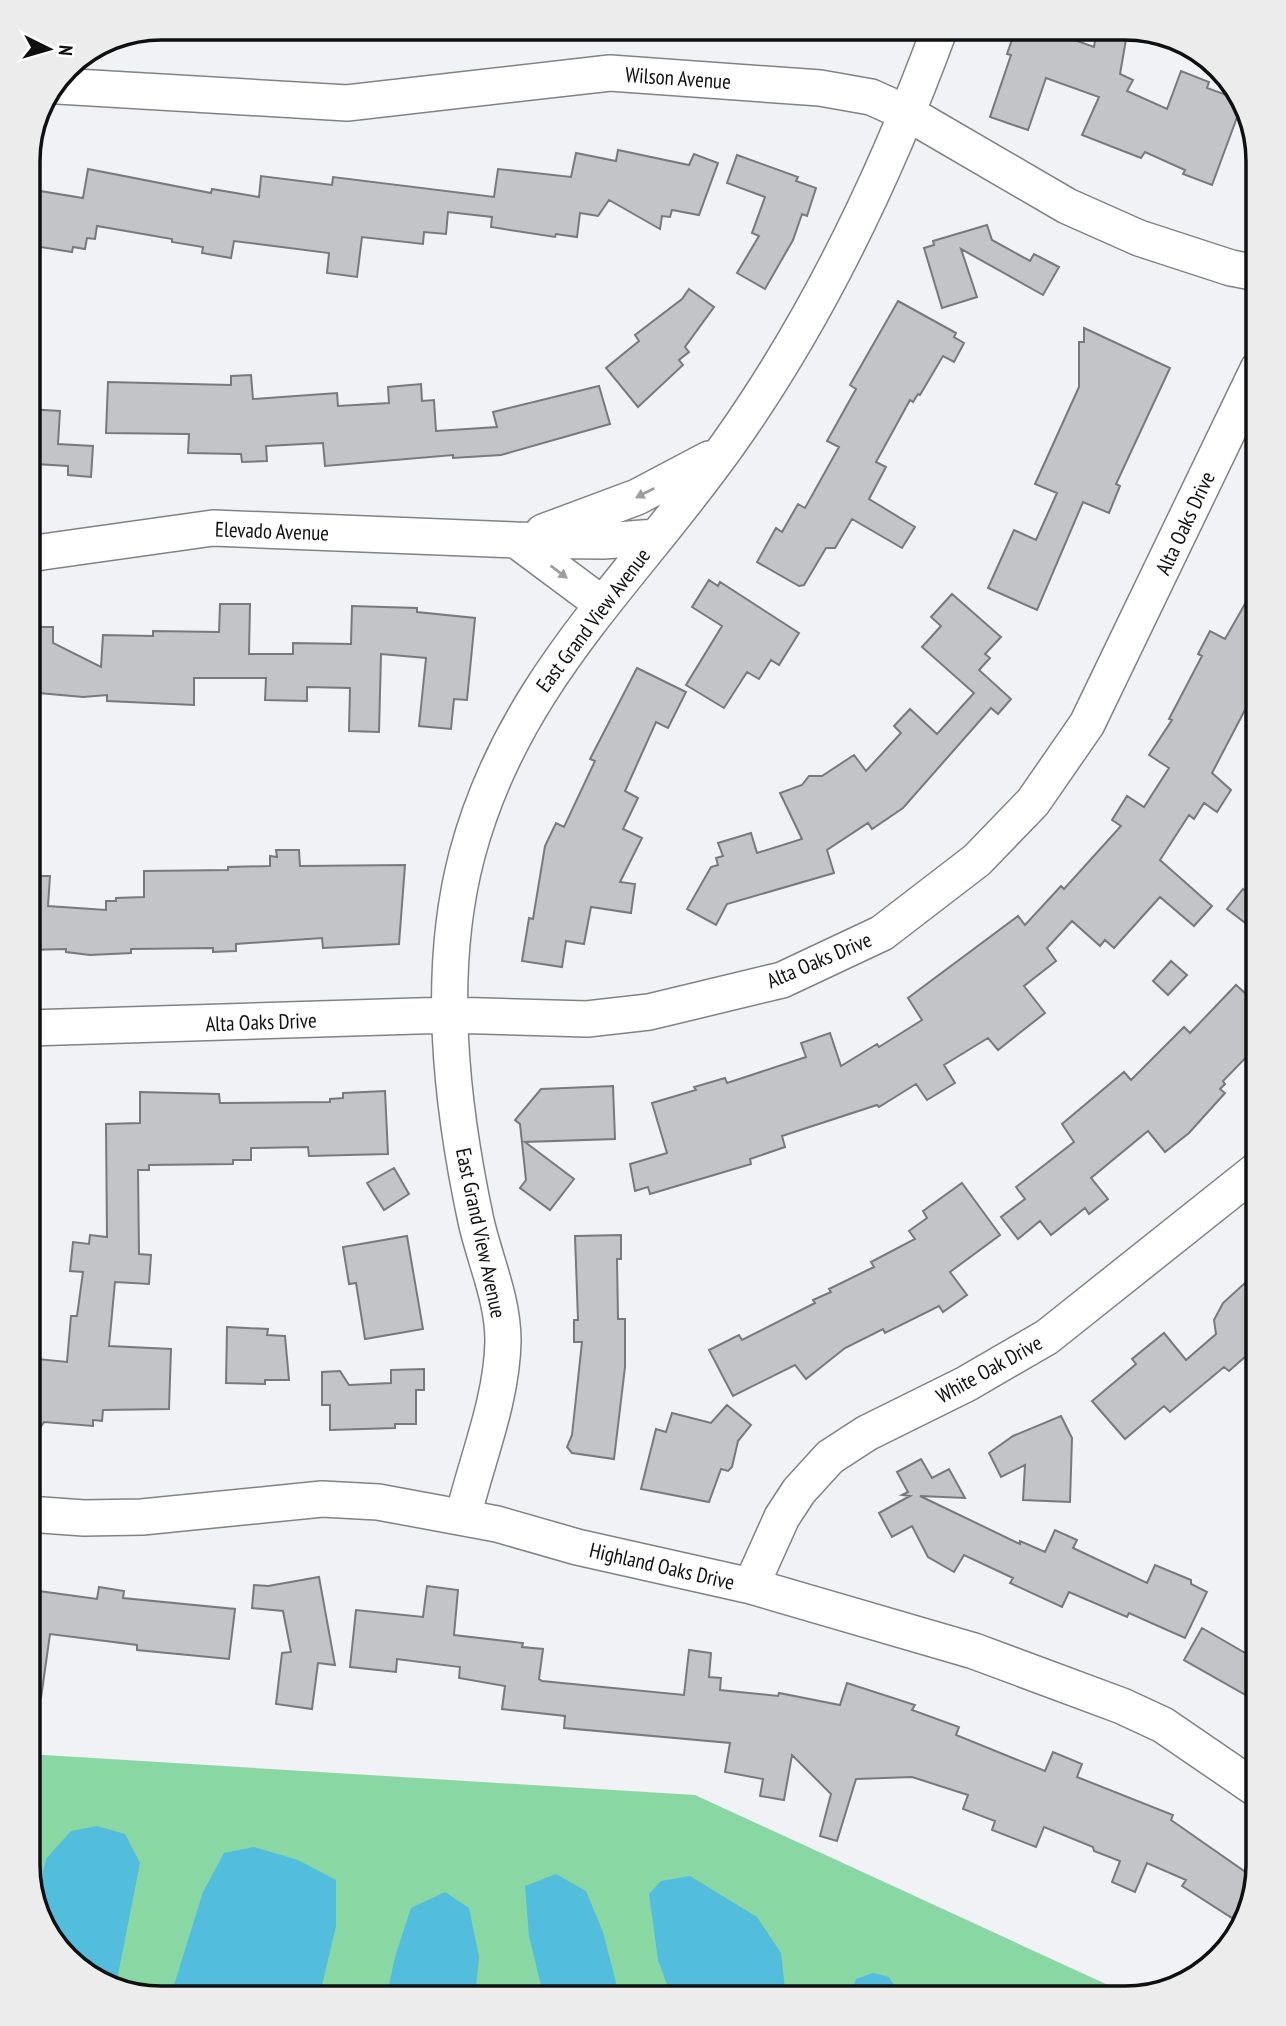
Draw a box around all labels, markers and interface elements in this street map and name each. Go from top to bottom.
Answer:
north arrow [14,14,84,84]
text: N [54,44,78,57]
street label: Wilson Avenue [624,61,732,95]
street label: Alta Oaks Drive [1149,467,1221,579]
one-way arrow [636,487,655,499]
street label: Elevado Avenue [215,516,329,546]
street label: East Grand View Avenue [530,543,656,697]
one-way arrow [550,565,568,579]
street label: Alta Oaks Drive [763,926,875,994]
street label: Alta Oaks Drive [205,1007,317,1037]
street label: East Grand View Avenue [450,1145,512,1321]
street label: White Oak Drive [931,1329,1047,1409]
street label: Highland Oaks Drive [587,1536,737,1596]

